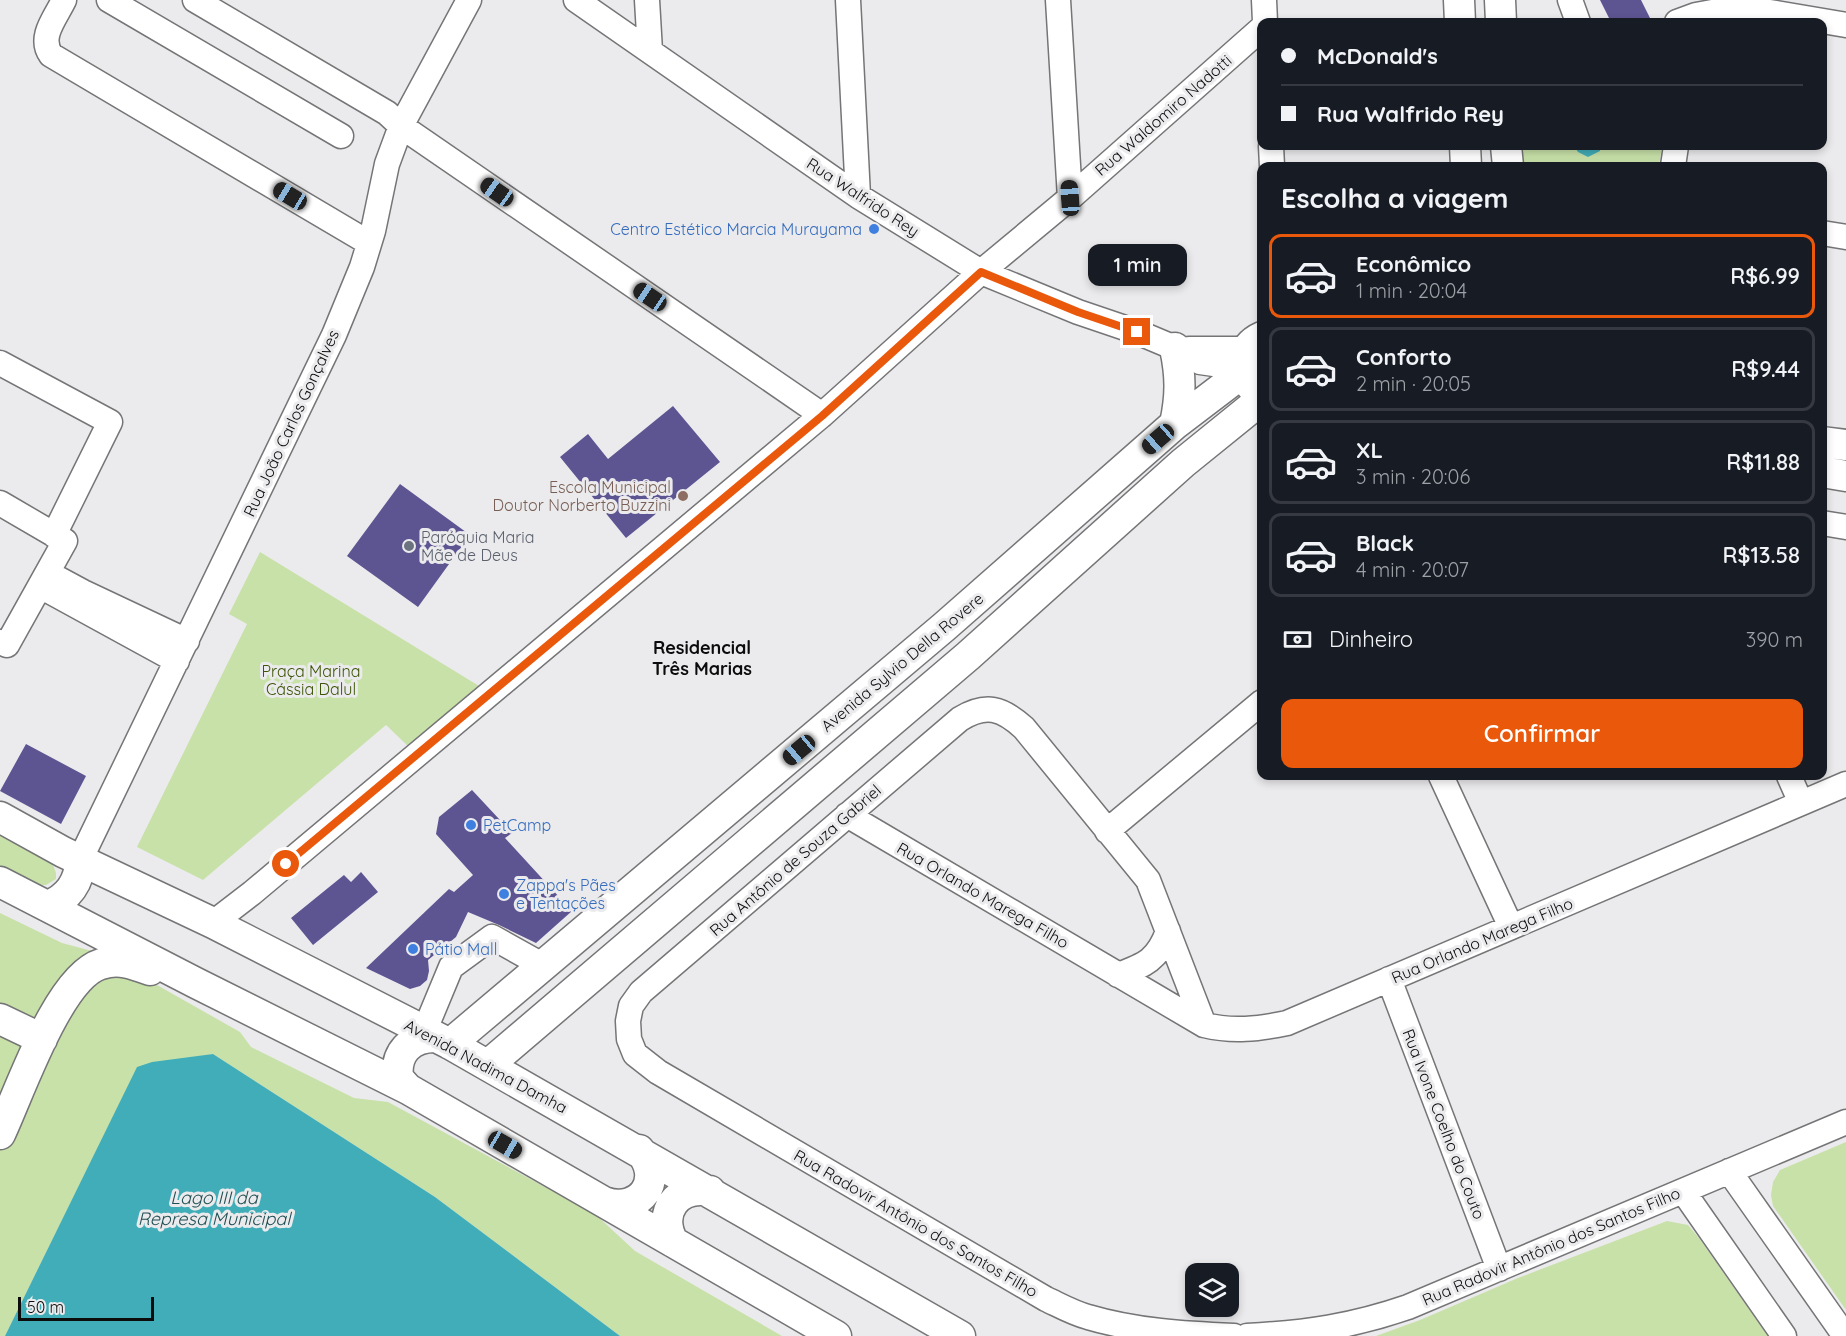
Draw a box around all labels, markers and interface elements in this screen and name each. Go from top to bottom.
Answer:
text: McDonald's [1317,42,1438,70]
street label: Rua Waldomiro Nadotti [1091,50,1235,180]
text: Rua Walfrido Rey [1317,100,1504,128]
street label: Rua Walfrido Rey [803,153,923,241]
car [477,174,517,210]
car [270,179,310,213]
car [1060,179,1080,217]
text: Escolha a viagem [1281,181,1509,215]
place label: Centro Estético Marcia Murayama [610,219,862,239]
marker: Centro Estético Marcia Murayama [867,222,881,236]
callout: 1 min [1088,245,1186,287]
icon: car [1284,249,1338,303]
text: Econômico [1356,250,1471,278]
text: 1 min [1114,252,1161,277]
text: R$6.99 [1730,262,1800,290]
text: 1 min · 20:04 [1356,278,1467,303]
car [630,279,670,315]
route end [1123,318,1150,345]
street label: Rua João Carlos Gonçalves [239,326,343,520]
icon: car [1284,342,1338,396]
text: Conforto [1356,343,1451,371]
text: R$9.44 [1731,355,1800,383]
text: 2 min · 20:05 [1356,371,1471,396]
car [1139,420,1177,458]
icon: car [1284,435,1338,489]
text: XL [1356,436,1383,464]
text: R$11.88 [1726,448,1800,476]
text: 3 min · 20:06 [1356,464,1470,489]
place label: Escola Municipal Doutor Norberto Buzzini [492,477,671,515]
marker: Escola Municipal Doutor Norberto Buzzini [676,489,690,503]
place label: Paróquia Maria Mãe de Deus [421,527,534,565]
icon: car [1284,528,1338,582]
text: Black [1356,529,1414,557]
marker: Paróquia Maria Mãe de Deus [402,539,416,553]
text: R$13.58 [1723,541,1800,569]
text: 4 min · 20:07 [1356,557,1469,582]
street label: Avenida Sylvio Della Rovere [817,588,987,736]
icon: cash [1281,623,1314,656]
text: Dinheiro [1329,625,1413,653]
text: 390 m [1746,627,1803,652]
district label: Residencial Três Marias [652,636,752,680]
park label: Praça Marina Cássia Dalul [261,661,361,699]
button: Confirmar [1281,699,1803,768]
car [779,732,819,768]
street label: Rua Antônio de Souza Gabriel [705,780,885,940]
place label: PetCamp [483,815,551,835]
marker: PetCamp [464,818,478,832]
street label: Rua Orlando Marega Filho [894,838,1072,952]
route start [272,850,299,877]
place label: Zappa's Pães e Tentações [516,875,616,913]
marker: Zappa's Pães e Tentações [497,887,511,901]
street label: Rua Orlando Marega Filho [1388,893,1576,987]
place label: Pátio Mall [425,939,497,959]
marker: Pátio Mall [406,942,420,956]
street label: Avenida Nadima Damha [401,1015,571,1117]
street label: Rua Ivone Coelho do Couto [1398,1026,1490,1222]
car [485,1128,525,1162]
street label: Rua Radovir Antônio dos Santos Filho [791,1145,1041,1301]
street label: Rua Radovir Antônio dos Santos Filho [1419,1182,1683,1310]
water label: Lago III da Represa Municipal [138,1186,292,1230]
map controls [1185,1263,1239,1317]
button: layers [1185,1263,1239,1317]
scale bar [18,1294,154,1322]
text: 50 m [27,1297,64,1317]

